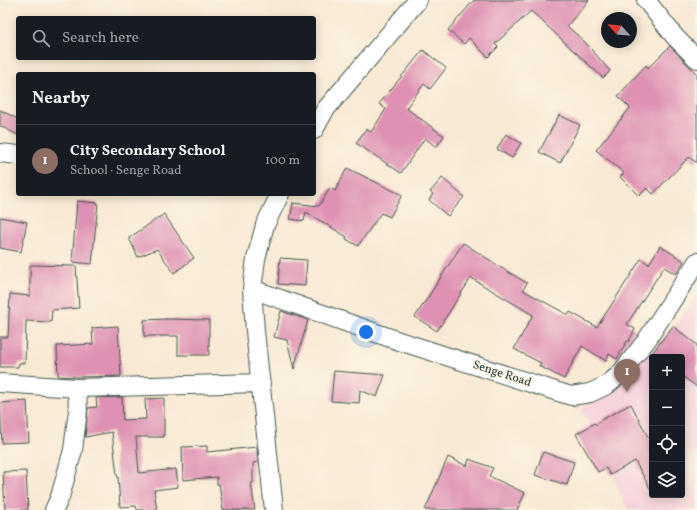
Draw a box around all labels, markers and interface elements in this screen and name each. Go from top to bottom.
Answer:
north arrow [601,12,637,48]
search box [16,16,316,60]
icon: search [30,27,52,49]
text: Search here [62,28,139,49]
text: Nearby [32,87,90,110]
text: City Secondary School [70,141,226,162]
text: 1 [42,152,48,170]
text: 100 m [265,152,300,170]
text: School · Senge Road [70,162,182,180]
your location [356,322,376,342]
map controls [649,354,685,498]
button: + [649,354,685,390]
street label: Senge Road [471,357,534,391]
pin: 1 [614,359,640,392]
button: − [649,390,685,426]
button: locate [649,426,685,462]
button: layers [649,462,685,498]

